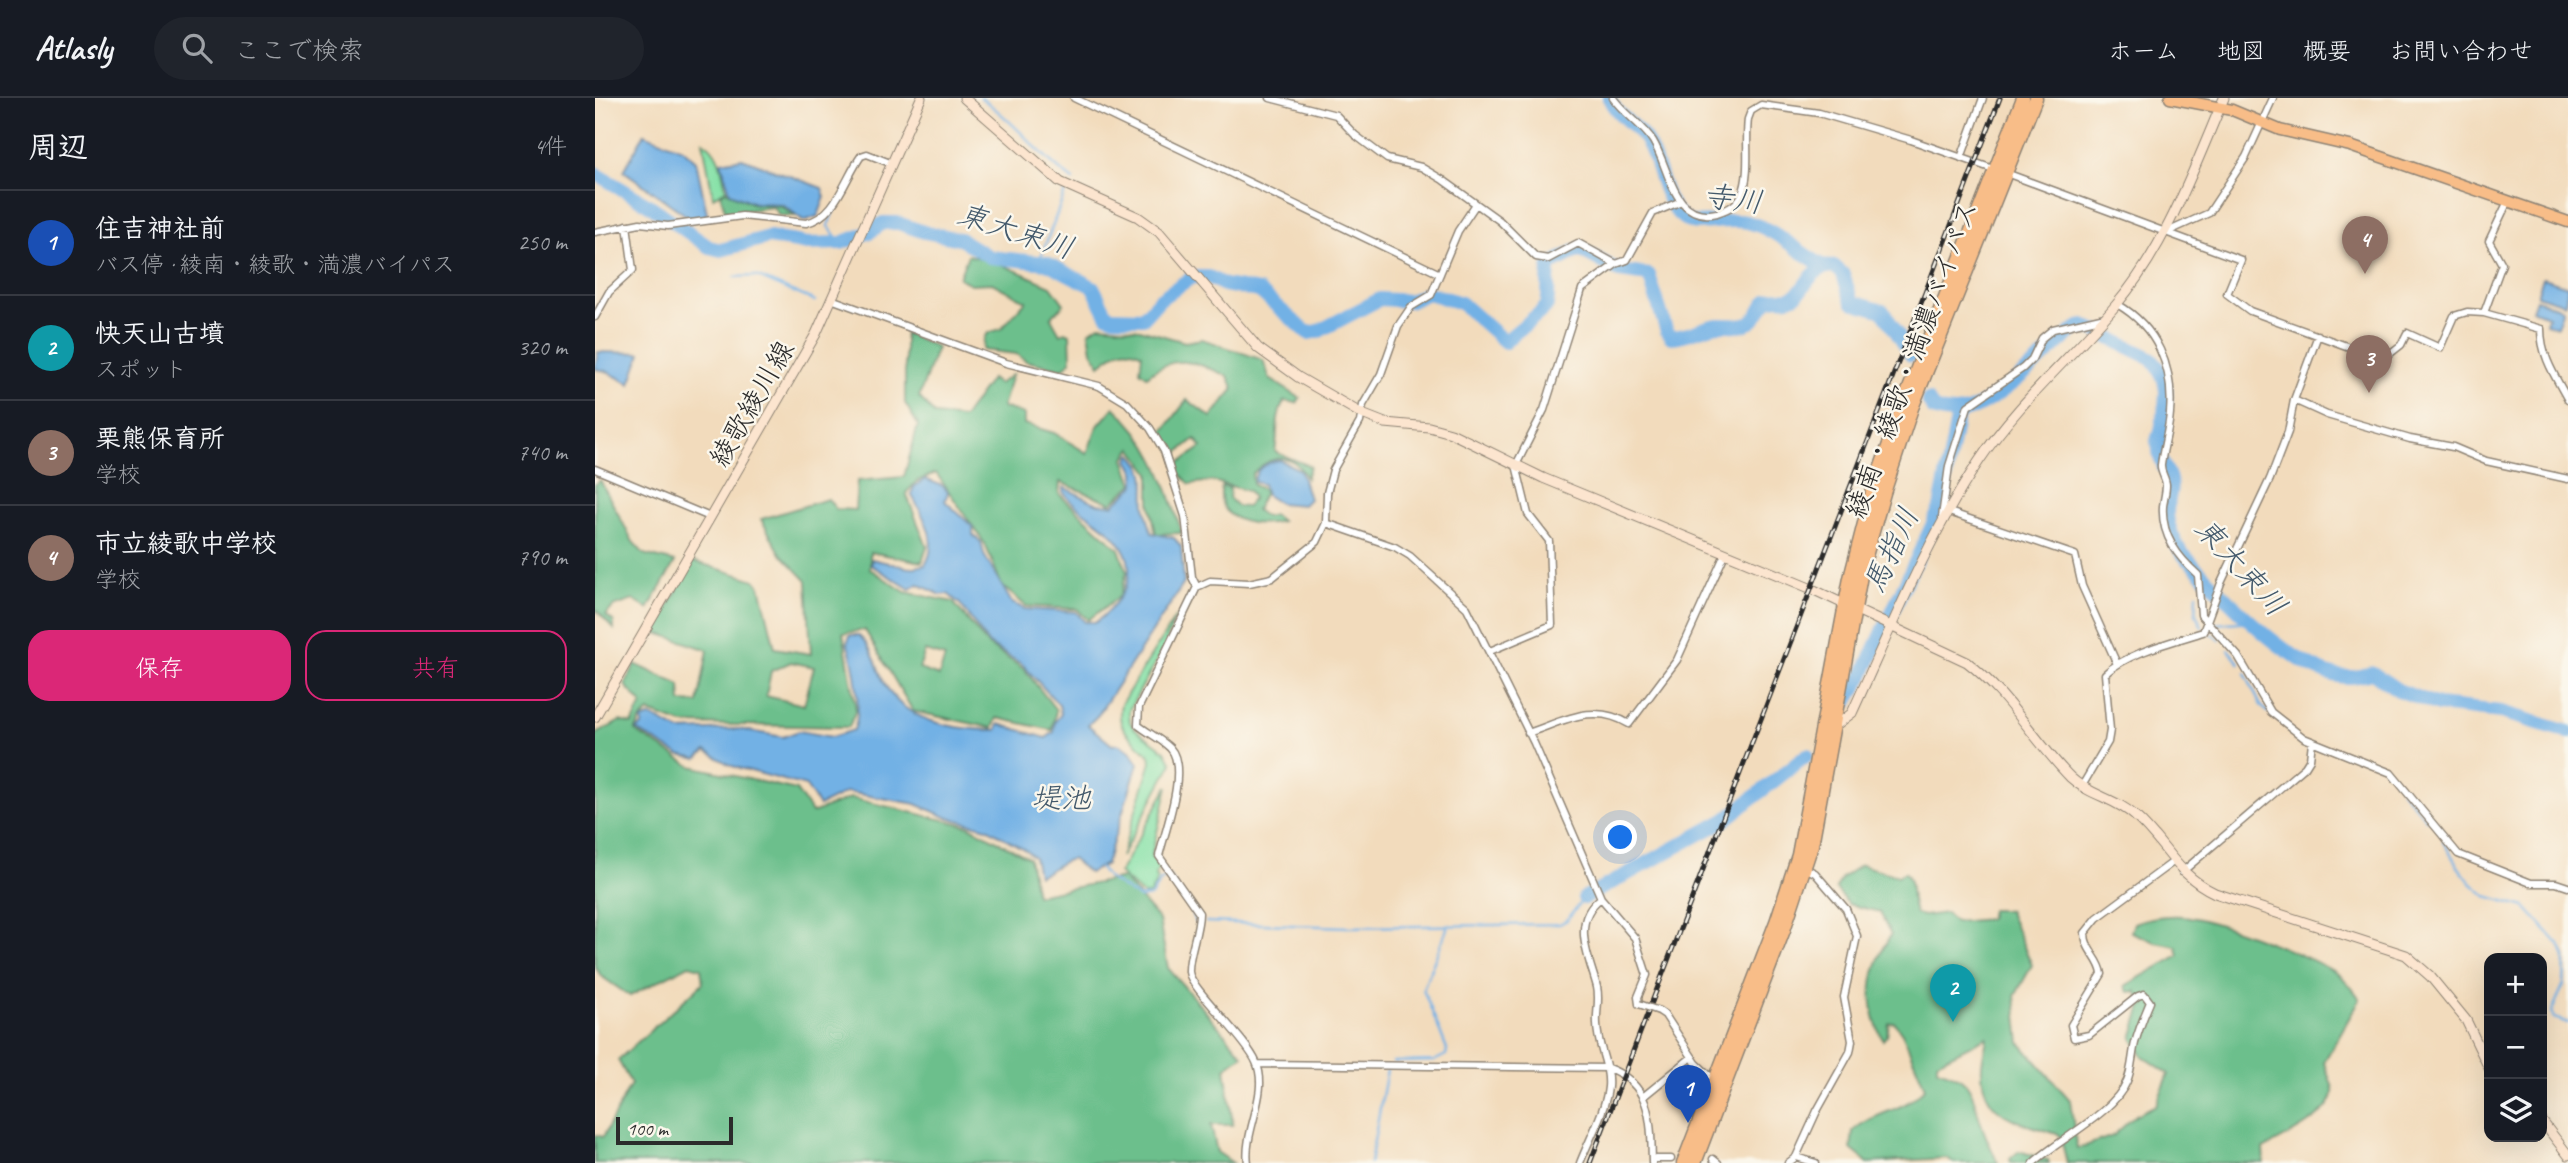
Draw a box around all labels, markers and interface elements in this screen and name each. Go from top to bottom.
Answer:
search box [154,17,644,80]
text: Atlasly [35,27,112,69]
icon: search [178,29,216,67]
text: ここで検索 [234,34,364,67]
text: ホーム [2108,36,2179,66]
text: 地図 [2217,36,2265,66]
text: 概要 [2303,36,2351,66]
text: お問い合わせ [2389,36,2533,66]
text: 周辺 [28,128,88,166]
text: 4件 [534,132,567,161]
water label: 寺川 [1701,176,1765,222]
water label: 東大束川 [953,194,1079,268]
street label: 綾南・綾歌・満濃バイパス [1838,196,1985,523]
text: 住吉神社前 [95,212,225,245]
pin: 4 [2342,216,2388,274]
text: 1 [46,228,56,257]
text: 250 m [518,228,567,257]
text: バス停 · 綾南・綾歌・満濃バイパス [95,250,455,279]
text: 快天山古墳 [95,317,225,350]
text: 2 [46,333,56,362]
text: 320 m [518,333,567,362]
street label: 綾歌綾川線 [701,334,802,473]
pin: 3 [2346,335,2392,393]
text: スポット [95,355,187,384]
text: 栗熊保育所 [95,422,225,455]
text: 3 [46,438,56,467]
text: 740 m [518,438,567,467]
text: 学校 [95,460,141,489]
water label: 馬指川 [1855,501,1927,599]
water label: 東大束川 [2187,510,2295,624]
text: 市立綾歌中学校 [95,527,277,560]
text: 4 [46,543,56,572]
text: 790 m [518,543,567,572]
text: 学校 [95,565,141,594]
button: 保存 [28,630,291,701]
button: 共有 [305,630,567,701]
water label: 堤池 [1031,779,1092,817]
your location [1603,820,1637,854]
map controls [2484,953,2547,1142]
button: + [2484,953,2547,1016]
pin: 2 [1930,964,1976,1022]
button: − [2484,1016,2547,1079]
pin: 1 [1665,1065,1711,1123]
button: layers [2484,1079,2547,1142]
scale bar [616,1114,733,1146]
text: 100 m [627,1117,668,1141]

